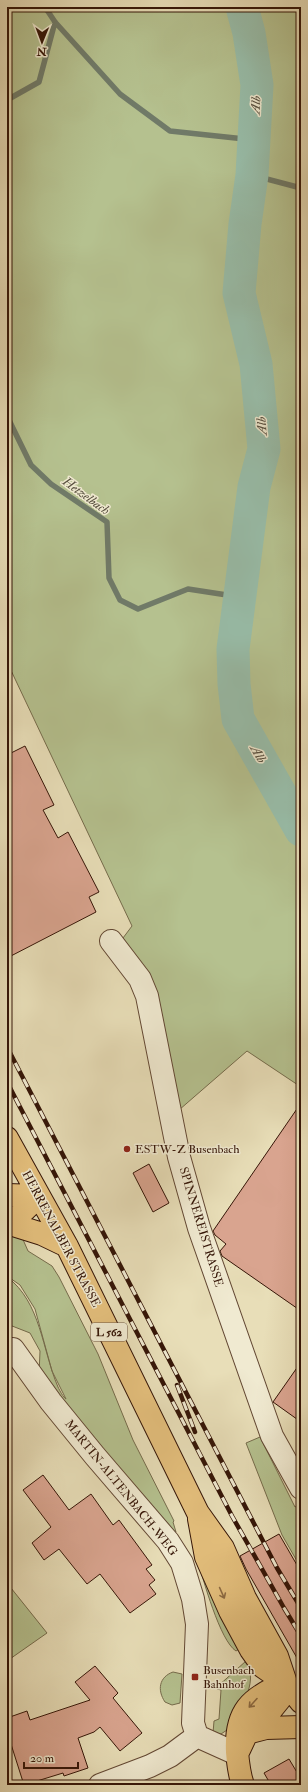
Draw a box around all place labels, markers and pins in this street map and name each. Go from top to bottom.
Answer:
place label: ESTW-Z Busenbach [135,1142,240,1157]
marker: ESTW-Z Busenbach [122,1144,132,1154]
place label: Busenbach Bahnhof [203,1663,255,1692]
marker: Busenbach Bahnhof [190,1672,200,1682]

